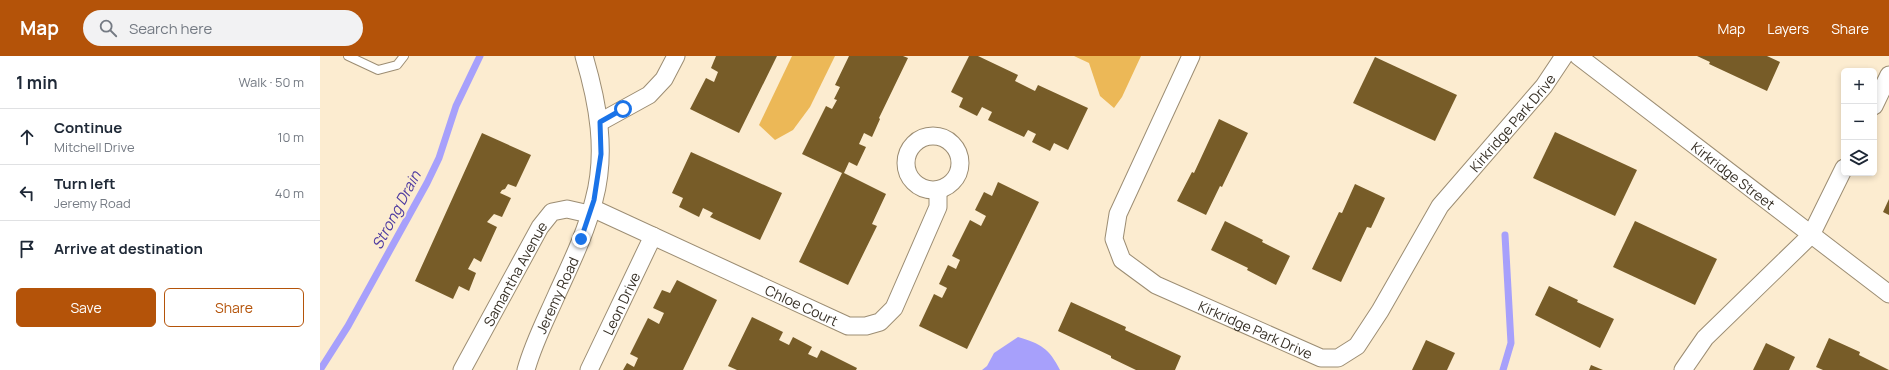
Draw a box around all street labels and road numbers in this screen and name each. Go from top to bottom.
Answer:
street label: Kirkridge Park Drive [1465,70,1559,175]
street label: Kirkridge Street [1688,137,1780,213]
street label: Samantha Avenue [478,217,551,329]
street label: Jeremy Road [531,254,582,337]
street label: Leon Drive [598,269,644,338]
street label: Chloe Court [762,280,842,330]
street label: Kirkridge Park Drive [1196,295,1316,363]

